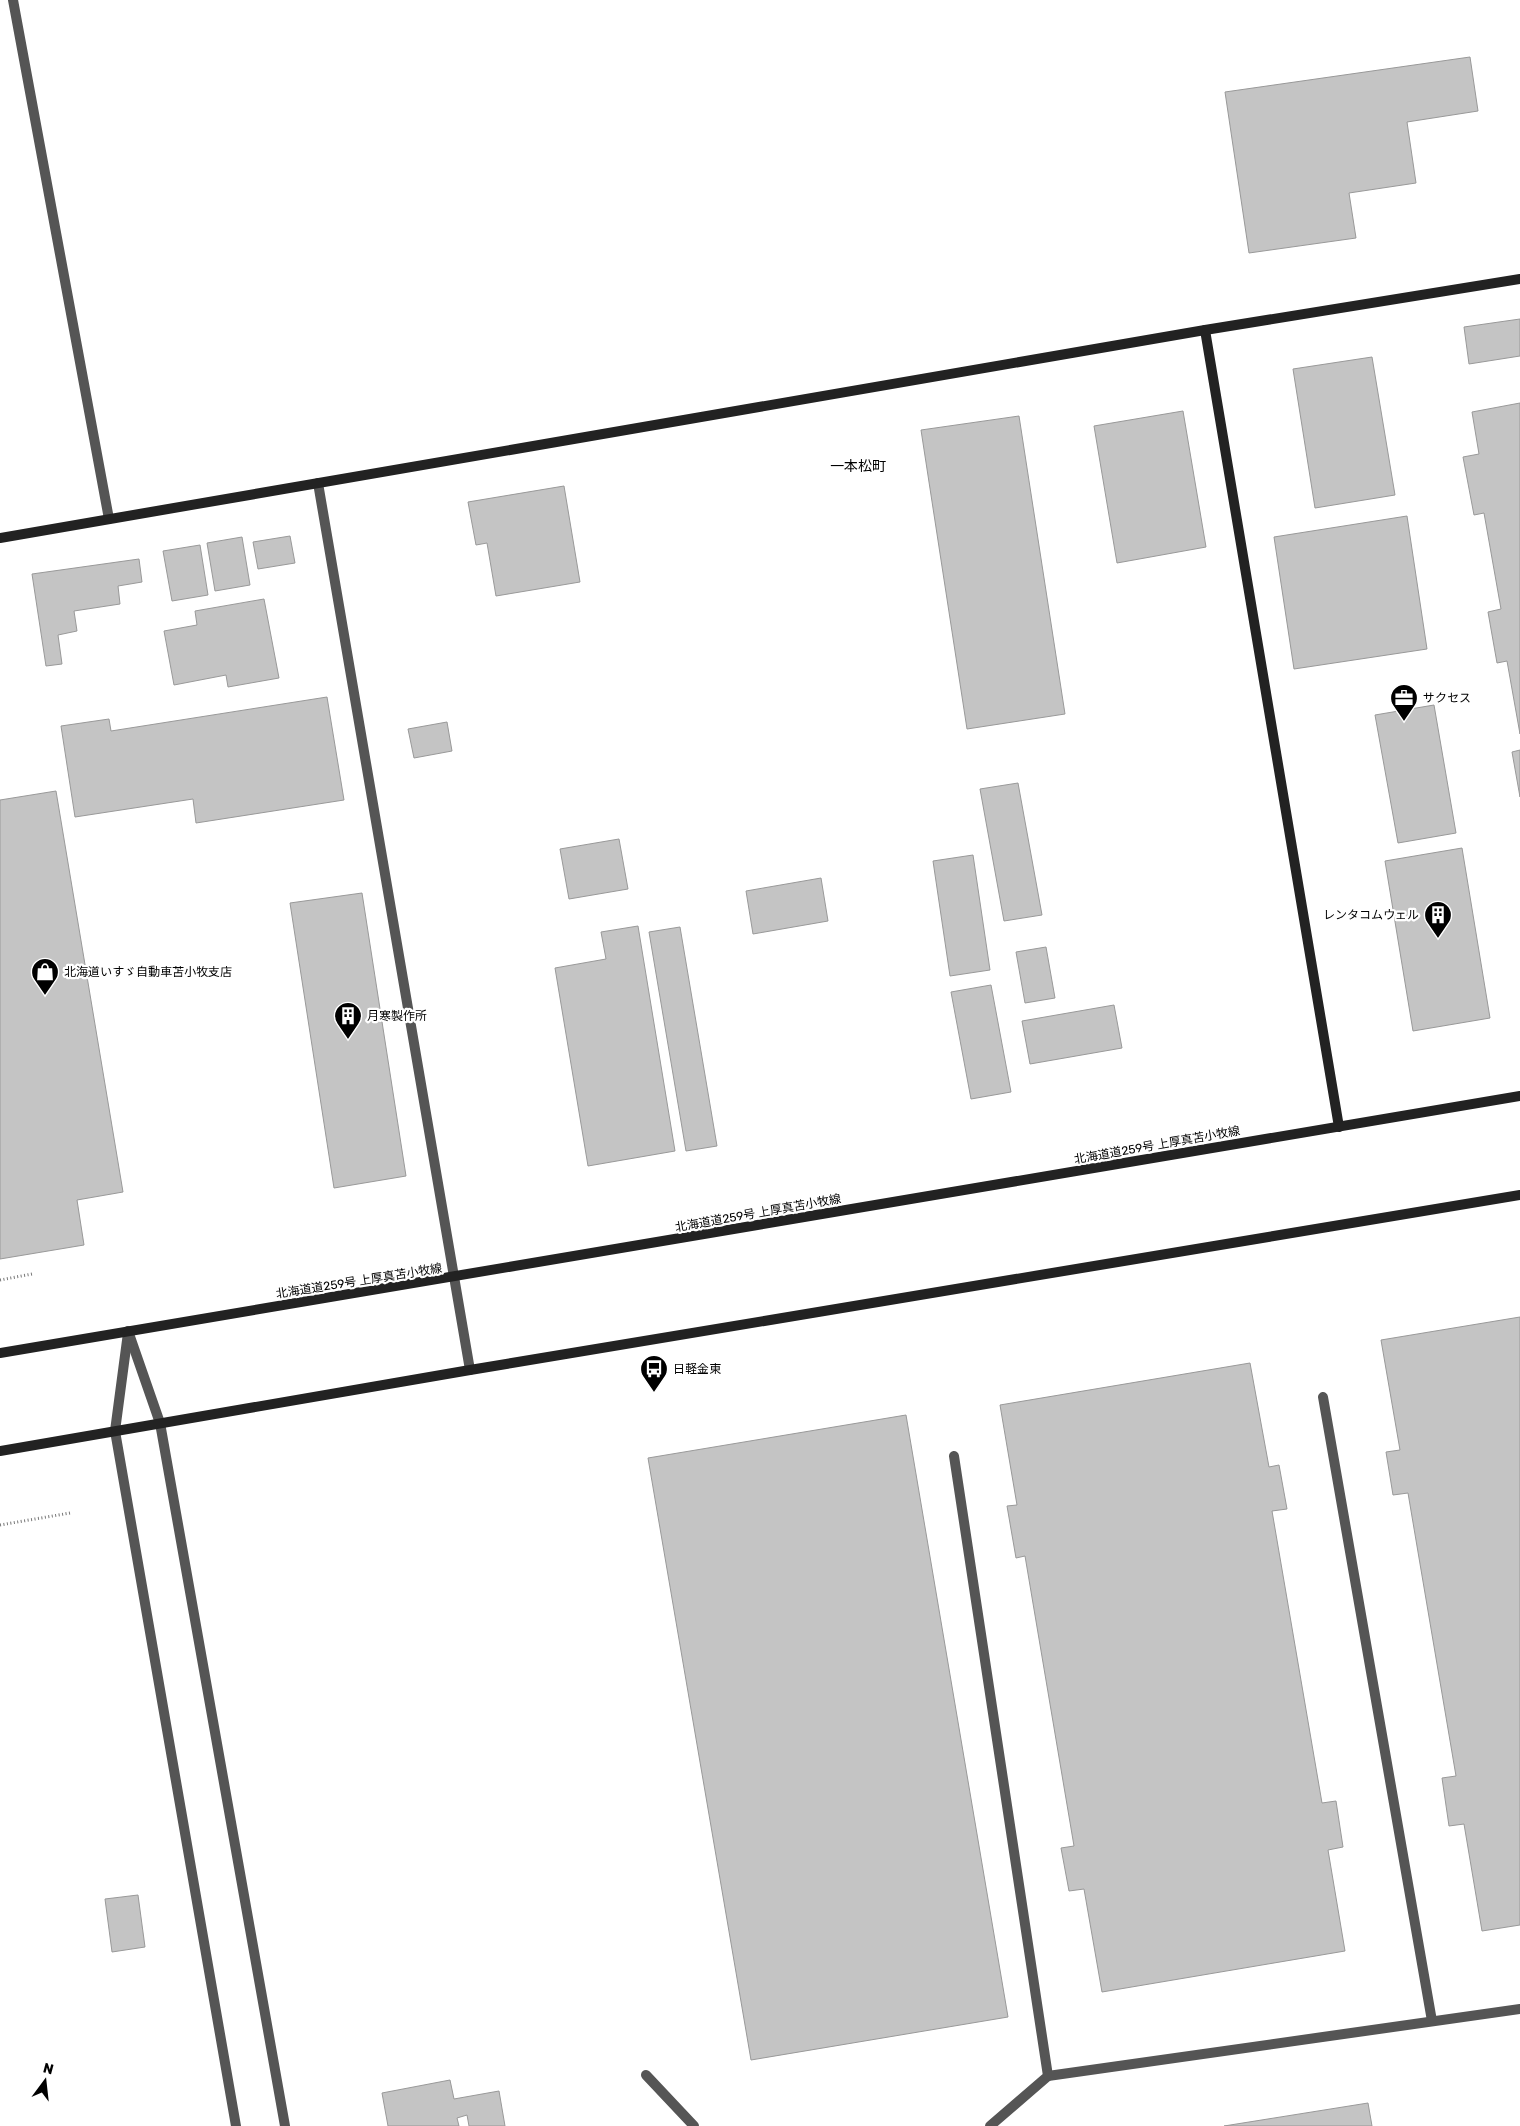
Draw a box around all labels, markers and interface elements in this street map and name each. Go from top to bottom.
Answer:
district label: 一本松町 [830,458,886,475]
office icon: サクセス [1389,683,1419,722]
place label: サクセス [1423,691,1471,705]
building icon: レンタコムウェル [1423,900,1453,939]
place label: レンタコムウェル [1323,908,1419,922]
shop icon: 北海道いすゞ自動車苫小牧支店 [30,957,60,996]
place label: 北海道いすゞ自動車苫小牧支店 [64,965,232,979]
building icon: 月寒製作所 [333,1001,363,1040]
place label: 月寒製作所 [367,1009,427,1023]
street label: 北海道道259号 上厚真苫小牧線 [1073,1123,1241,1167]
street label: 北海道道259号 上厚真苫小牧線 [674,1191,842,1235]
street label: 北海道道259号 上厚真苫小牧線 [275,1261,443,1301]
bus stop icon: 日軽金東 [639,1354,669,1393]
place label: 日軽金東 [673,1362,721,1376]
north arrow [20,2056,70,2106]
text: N [41,2059,55,2078]

